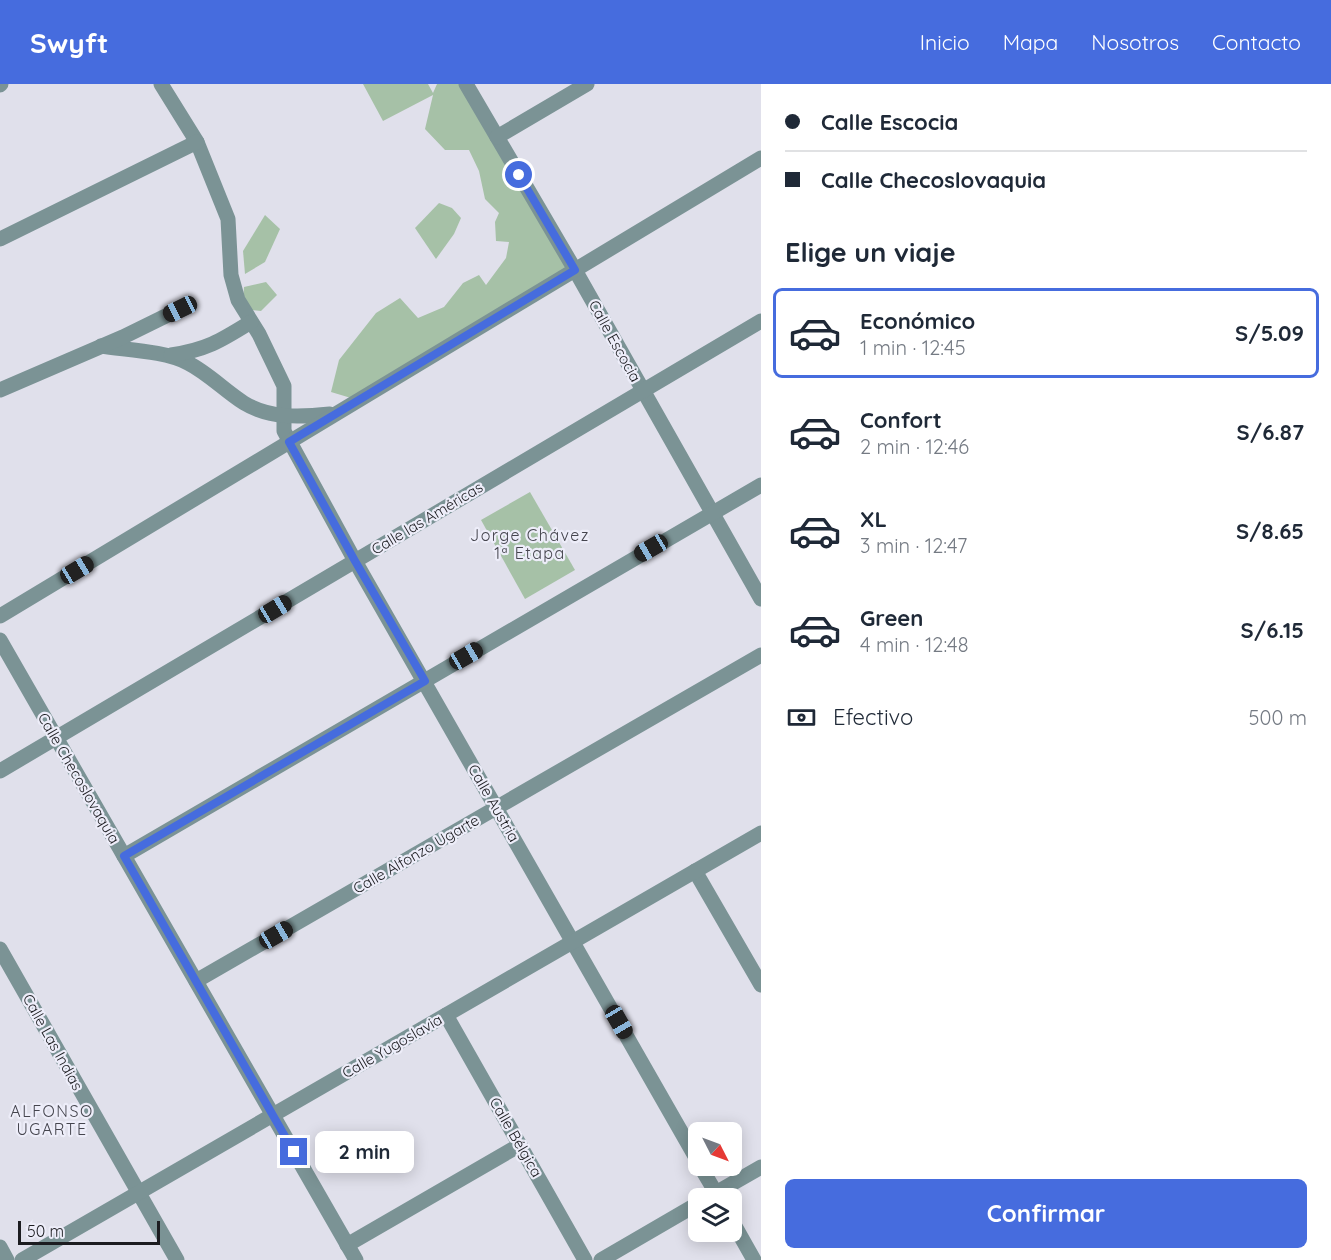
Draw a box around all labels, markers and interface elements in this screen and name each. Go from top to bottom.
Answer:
text: Swyft [30,25,108,60]
text: Inicio [920,29,970,55]
text: Mapa [1003,29,1058,55]
text: Nosotros [1091,29,1179,55]
text: Contacto [1212,29,1301,55]
text: Calle Escocia [821,108,958,136]
route start [505,161,532,188]
text: Calle Checoslovaquia [821,166,1046,194]
text: Elige un viaje [785,235,956,269]
car [160,293,200,325]
street label: Calle Escocia [585,297,645,385]
icon: car [788,306,842,360]
text: Económico [860,307,975,335]
text: S/5.09 [1235,319,1304,347]
text: 1 min · 12:45 [860,335,966,360]
icon: car [788,405,842,459]
text: Confort [860,406,942,434]
text: S/6.87 [1237,418,1304,446]
text: 2 min · 12:46 [860,434,969,459]
street label: Calle las Américas [368,477,486,559]
icon: car [788,504,842,558]
text: XL [860,505,887,533]
text: S/8.65 [1236,517,1304,545]
district label: Jorge Chávez 1ª Etapa [470,525,590,563]
car [631,531,671,565]
text: 3 min · 12:47 [860,533,967,558]
car [57,553,97,587]
car [255,592,295,626]
icon: car [788,603,842,657]
text: Green [860,604,923,632]
text: S/6.15 [1241,616,1304,644]
text: 4 min · 12:48 [860,632,968,657]
car [446,639,486,673]
icon: cash [785,701,818,734]
text: Efectivo [833,703,913,731]
text: 500 m [1249,705,1307,730]
street label: Calle Checoslovaquia [34,709,124,847]
street label: Calle Austria [464,761,524,845]
street label: Calle Alfonzo Ugarte [350,810,482,898]
car [256,918,296,952]
street label: Calle Las Indias [19,990,87,1094]
car [602,1002,636,1042]
street label: Calle Yugoslavia [339,1010,445,1082]
street label: Calle Bélgica [485,1094,547,1180]
district label: ALFONSO UGARTE [10,1101,94,1139]
north arrow [688,1122,742,1176]
map controls [688,1122,742,1242]
callout: 2 min [315,1131,414,1173]
route end [280,1138,307,1165]
text: 2 min [338,1139,391,1164]
button: Confirmar [785,1179,1307,1248]
button: layers [688,1188,742,1242]
scale bar [18,1218,160,1246]
text: 50 m [27,1221,64,1241]

